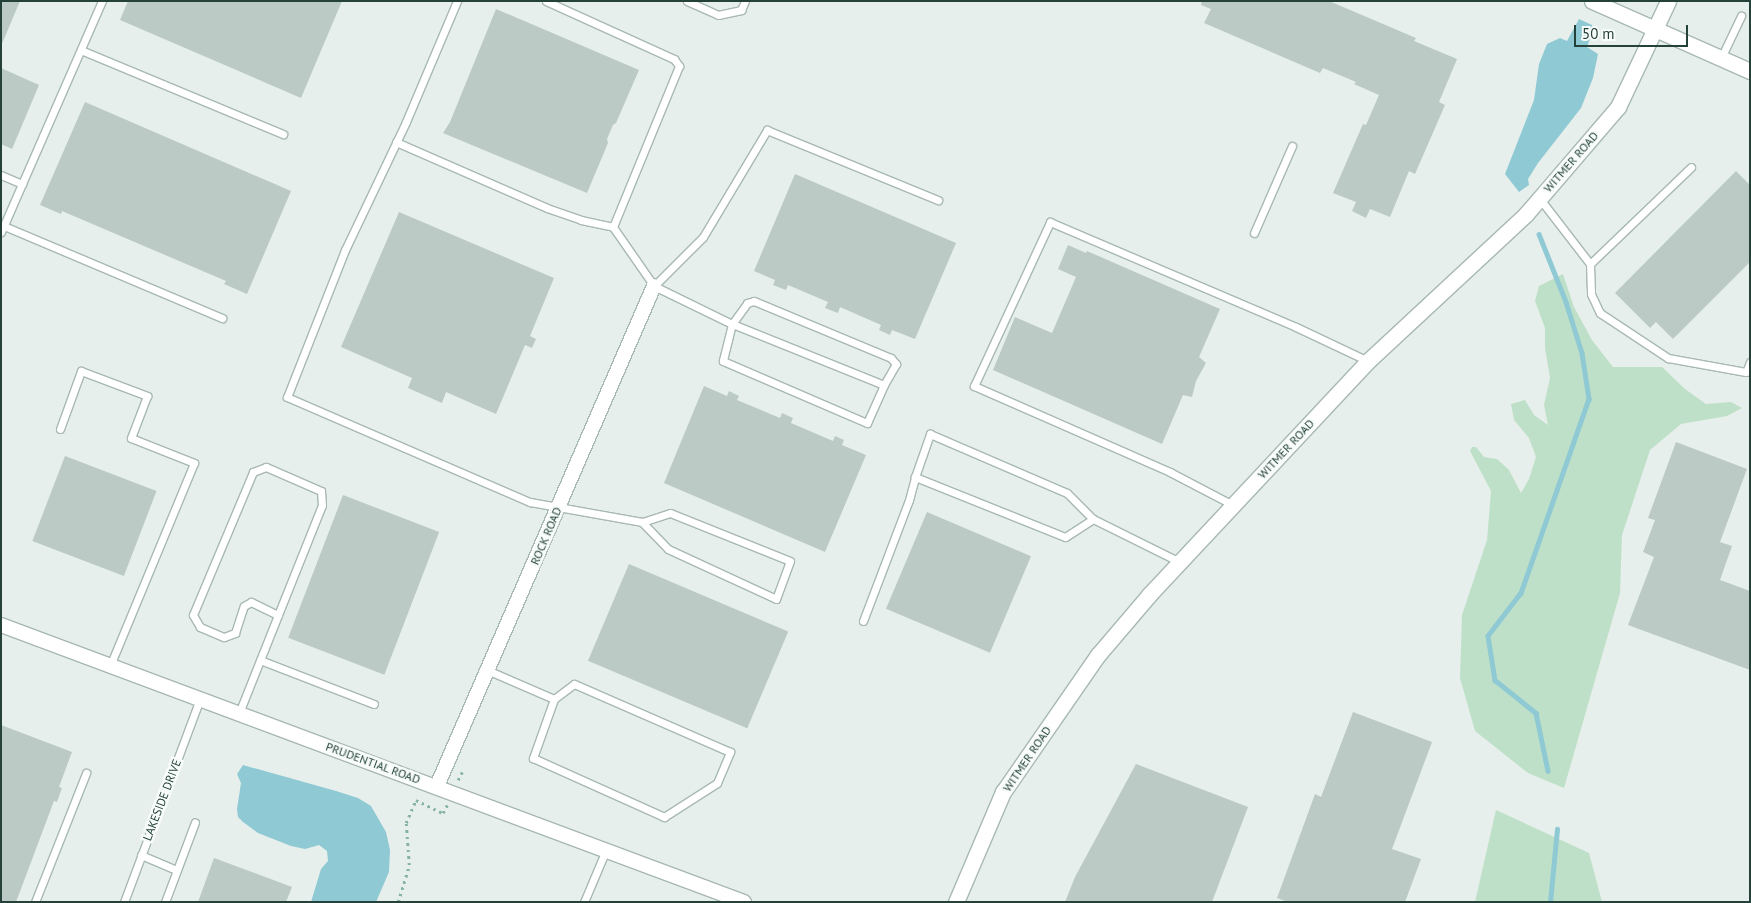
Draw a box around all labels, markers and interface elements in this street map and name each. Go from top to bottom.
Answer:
scale bar [1576,15,1690,47]
text: 50 m [1582,24,1615,43]
street label: WITMER ROAD [1541,129,1601,195]
street label: WITMER ROAD [1255,416,1317,482]
street label: ROCK ROAD [527,505,565,567]
street label: WITMER ROAD [1000,724,1054,794]
street label: PRUDENTIAL ROAD [324,739,422,787]
street label: LAKESIDE DRIVE [140,757,184,843]

